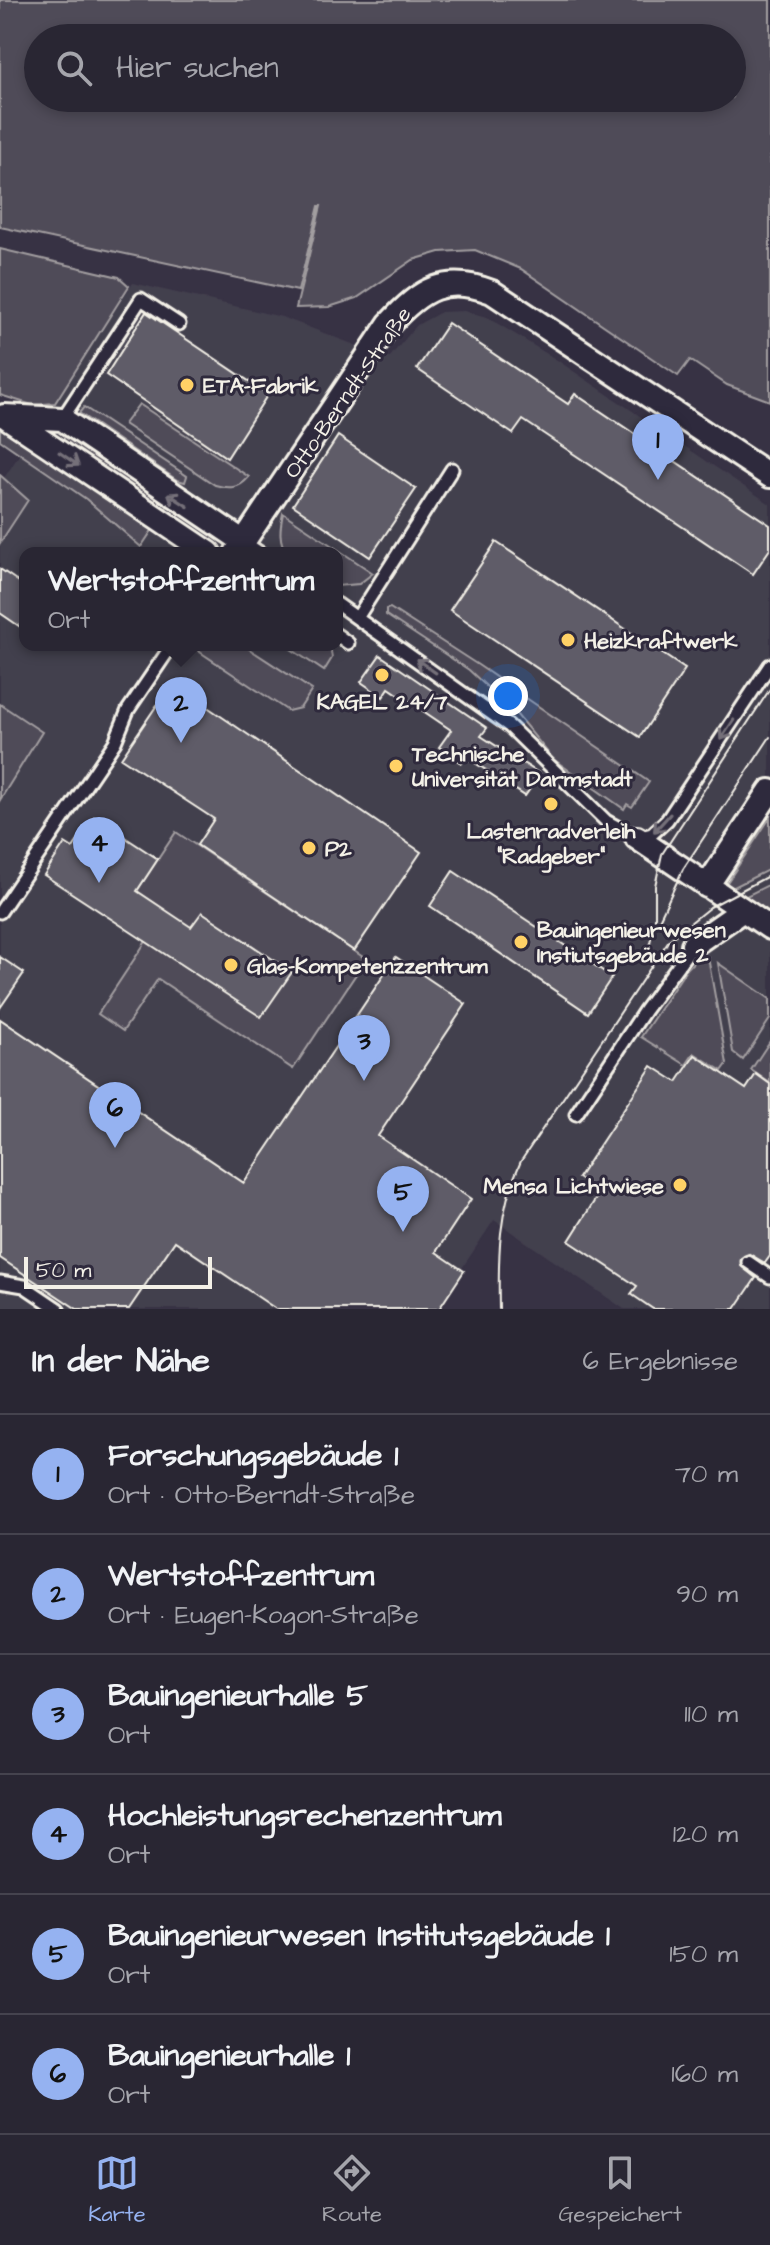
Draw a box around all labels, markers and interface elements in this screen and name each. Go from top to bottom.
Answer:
search box [24,24,746,112]
icon: search [52,46,96,90]
text: Hier suchen [116,47,279,89]
street label: Otto-Berndt-Straße [277,301,419,485]
place label: ETA-Fabrik [203,371,319,402]
marker: ETA-Fabrik [178,376,196,394]
pin: 1 [632,414,684,480]
one-way arrow [58,451,80,467]
one-way arrow [168,491,190,508]
popup [19,547,343,651]
text: Wertstoffzentrum [48,560,314,602]
text: Ort [48,602,90,638]
place label: Heizkraftwerk [584,626,738,657]
marker: Heizkraftwerk [559,631,577,649]
one-way arrow [416,658,438,674]
marker: KAGEL 24/7 [373,666,391,684]
your location [488,676,528,716]
pin: 2 [155,677,207,743]
place label: KAGEL 24/7 [317,687,448,718]
one-way arrow [718,718,734,741]
place label: Technische Universität Darmstadt [411,739,633,795]
marker: Technische Universität Darmstadt [387,757,405,775]
marker: Lastenradverleih "Radgeber" [542,795,560,813]
one-way arrow [653,813,671,833]
place label: Lastenradverleih "Radgeber" [467,816,637,873]
pin: 4 [73,817,125,883]
place label: P2 [325,834,352,865]
marker: P2 [300,839,318,857]
place label: Bauingenieurwesen Instiutsgebäude 2 [537,915,726,972]
marker: Bauingenieurwesen Instiutsgebäude 2 [512,933,530,951]
place label: Glas-Kompetenzzentrum [247,951,488,982]
marker: Glas-Kompetenzzentrum [222,956,240,974]
pin: 3 [338,1015,390,1081]
pin: 6 [89,1082,141,1148]
pin: 5 [377,1166,429,1232]
place label: Mensa Lichtwiese [484,1171,664,1202]
marker: Mensa Lichtwiese [671,1176,689,1194]
scale bar [24,1253,212,1289]
text: 50 m [36,1255,91,1286]
text: In der Nähe [32,1337,210,1385]
text: 6 Ergebnisse [582,1343,738,1379]
text: Forschungsgebäude 1 [108,1435,398,1477]
text: 1 [56,1456,60,1492]
text: 70 m [675,1456,738,1492]
text: Ort · Otto-Berndt-Straße [108,1477,415,1513]
text: Wertstoffzentrum [108,1555,374,1597]
text: 2 [51,1576,65,1612]
text: 90 m [676,1576,738,1612]
text: Ort · Eugen-Kogon-Straße [108,1597,419,1633]
text: Bauingenieurhalle 5 [108,1675,368,1717]
text: 3 [51,1696,65,1732]
text: 110 m [684,1696,738,1732]
text: Ort [108,1717,150,1753]
text: Hochleistungsrechenzentrum [108,1795,502,1837]
text: 4 [49,1816,67,1852]
text: 120 m [673,1816,738,1852]
text: Ort [108,1837,150,1873]
text: Bauingenieurwesen Institutsgebäude 1 [108,1915,610,1957]
text: 5 [49,1936,67,1972]
text: 150 m [669,1936,738,1972]
text: Ort [108,1957,150,1993]
text: Bauingenieurhalle 1 [108,2035,350,2077]
text: 6 [50,2056,66,2092]
text: 160 m [671,2056,738,2092]
text: Ort [108,2077,150,2113]
tab: Karte [88,2151,146,2230]
tab: Route [322,2151,382,2230]
tab: Gespeichert [558,2151,682,2230]

